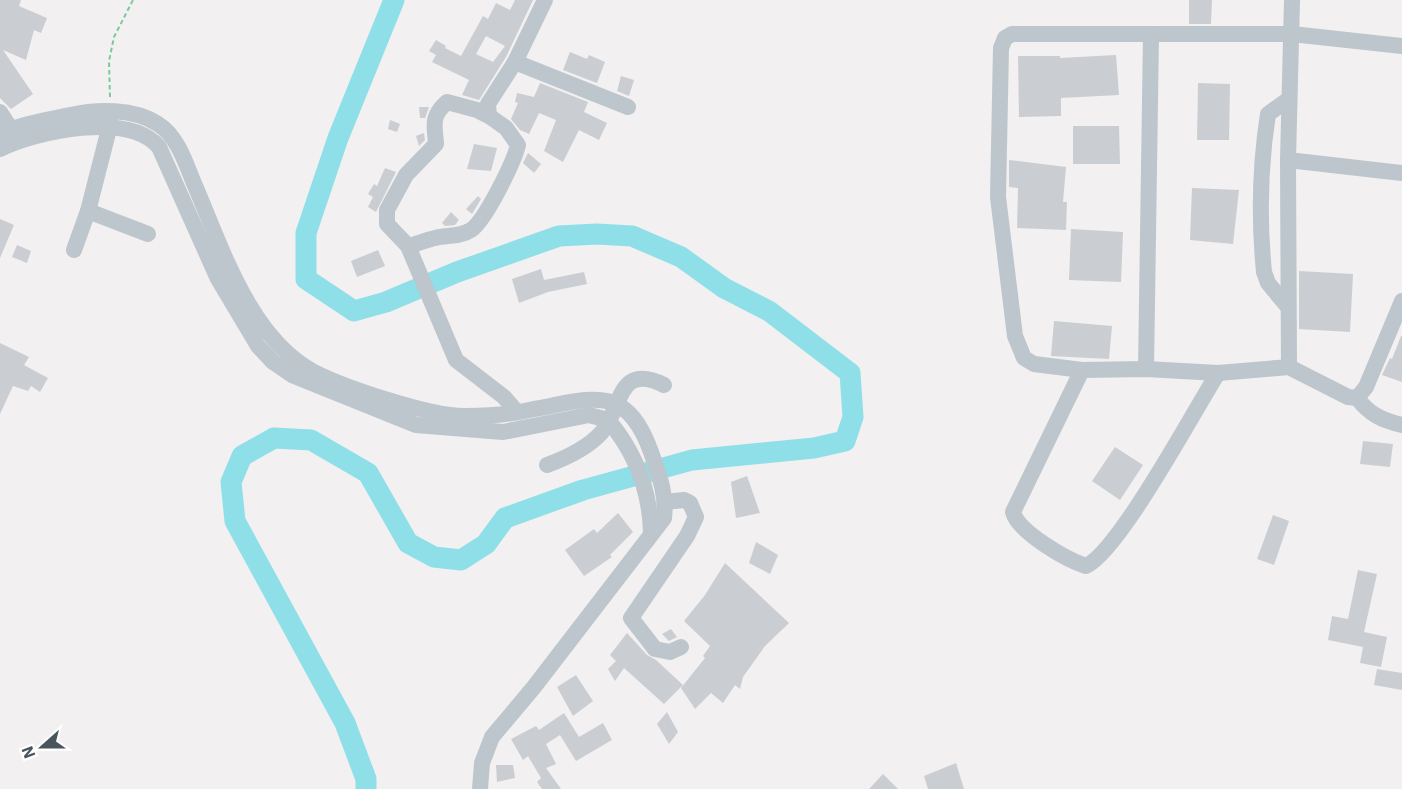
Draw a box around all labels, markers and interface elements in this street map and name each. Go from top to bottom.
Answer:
north arrow [12,717,72,777]
text: N [17,743,39,761]

